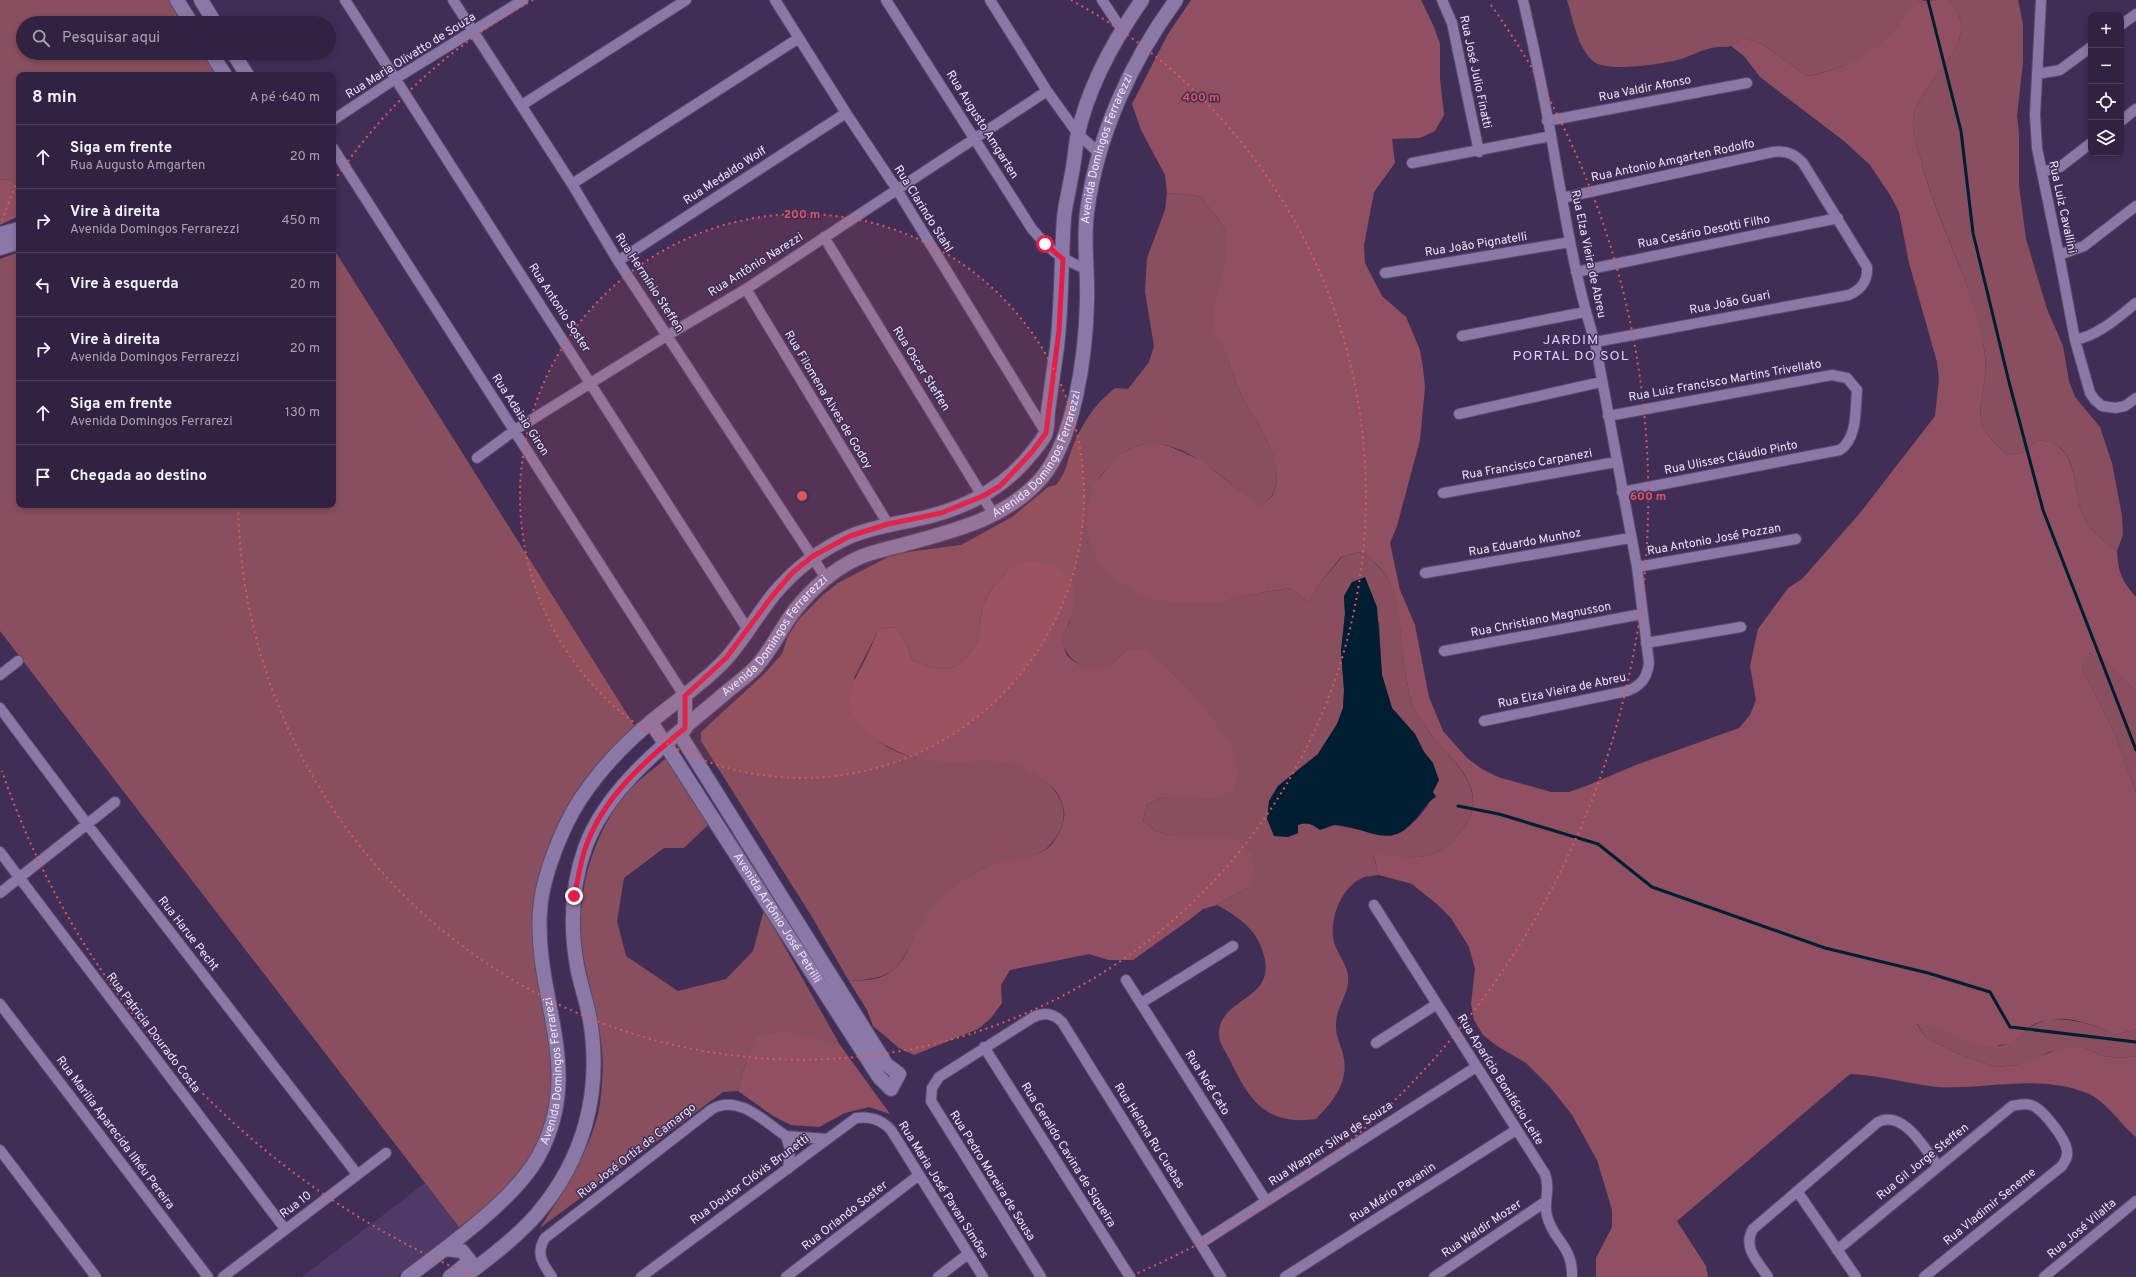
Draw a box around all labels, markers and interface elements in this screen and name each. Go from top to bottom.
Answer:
street label: Rua Maria Olivatto de Souza [343,9,479,103]
map controls [2088,12,2124,156]
button: + [2088,12,2124,48]
street label: Rua José Julio Finatti [1455,14,1495,130]
search box [16,16,336,60]
icon: search [30,27,52,49]
text: Pesquisar aqui [62,29,160,48]
button: − [2088,48,2124,84]
street label: Rua Augusto Amgarten [942,68,1022,182]
street label: Avenida Domingos Ferrarezzi [1078,71,1137,224]
street label: Rua Valdir Afonso [1597,72,1693,106]
button: locate [2088,84,2124,120]
text: 8 min [32,87,77,109]
text: A pé · 640 m [250,90,320,106]
text: 400 m [1182,90,1220,106]
button: layers [2088,120,2124,156]
street label: Rua Antonio Amgarten Rodolfo [1590,136,1756,186]
text: Siga em frente [70,139,172,158]
street label: Rua Medaldo Wolf [680,143,770,209]
icon: ahead [32,146,54,168]
text: 20 m [290,149,320,165]
text: Rua Augusto Amgarten [70,158,205,174]
street label: Rua Luiz Cavallini [2044,159,2080,255]
street label: Rua Clarindo Stahl [890,162,956,256]
street label: Rua Elza Vieira de Abreu [1567,188,1609,320]
text: Vire à direita [70,203,160,222]
text: 200 m [784,207,820,223]
icon: right [32,210,54,232]
street label: Rua Cesário Desotti Filho [1636,211,1772,253]
text: 450 m [281,213,320,229]
text: Avenida Domingos Ferrarezzi [70,222,239,238]
street label: Rua Antônio Narezzi [706,229,806,301]
street label: Rua João Pignatelli [1424,229,1528,261]
street label: Rua Hermínio Steffen [611,230,687,336]
route start [1036,235,1054,253]
street label: Rua Antonio Soster [524,260,594,356]
icon: left [32,274,54,296]
text: Vire à esquerda [70,275,179,294]
text: 20 m [290,277,320,293]
street label: Rua João Guari [1688,287,1772,319]
street label: Rua Oscar Steffen [889,324,953,414]
street label: Rua Filomena Alves de Godoy [780,328,876,472]
text: Vire à direita [70,331,160,350]
district label: JARDIM PORTAL DO SOL [1512,332,1630,365]
icon: right [32,338,54,360]
text: 20 m [290,341,320,357]
text: Avenida Domingos Ferrarezzi [70,350,239,366]
street label: Rua Luiz Francisco Martins Trivellato [1627,356,1823,406]
street label: Rua Adaisio Giron [488,371,552,459]
street label: Avenida Domingos Ferrarezzi [989,389,1085,522]
text: Siga em frente [70,395,172,414]
icon: ahead [32,402,54,424]
text: 130 m [285,405,320,421]
text: Avenida Domingos Ferrarezi [70,414,233,430]
street label: Rua Ulisses Cláudio Pinto [1663,437,1799,479]
street label: Rua Francisco Carpanezi [1460,446,1594,484]
icon: arrive [32,466,54,488]
text: Chegada ao destino [70,467,207,486]
centre of rings [795,489,809,503]
text: 600 m [1630,489,1666,505]
street label: Rua Antonio José Pozzan [1646,520,1782,560]
street label: Rua Eduardo Munhoz [1467,525,1583,561]
street label: Avenida Domingos Ferrarezzi [718,572,831,701]
street label: Rua Christiano Magnusson [1470,599,1612,641]
street label: Rua Elza Vieira de Abreu [1496,670,1628,712]
street label: Avenida Artônio José Petrilli [729,850,825,986]
route end [565,887,583,905]
street label: Rua Harue Pecht [154,894,222,974]
street label: Rua Patricia Dourado Costa [103,970,203,1096]
street label: Avenida Domingos Ferrarezi [537,996,567,1148]
street label: Rua Aparício Bonifácio Leite [1453,1012,1547,1148]
street label: Rua Noé Cato [1181,1048,1233,1119]
street label: Rua Marilia Aparecida Ilhéu Pereira [52,1053,178,1213]
street label: Rua Geraldo Cavina de Siqueira [1017,1080,1119,1230]
street label: Rua Helena Ru Cuebas [1110,1080,1188,1192]
street label: Rua Wagner Silva de Souza [1266,1098,1396,1190]
street label: Rua José Ortiz de Camargo [574,1099,700,1202]
street label: Rua Pedro Moreira de Sousa [945,1108,1039,1244]
street label: Rua Maria José Pavan Simões [894,1118,992,1262]
street label: Rua Gil Jorge Steffen [1874,1120,1972,1204]
street label: Rua Doutor Clóvis Brunetti [687,1131,813,1229]
street label: Rua Mário Pavanin [1347,1159,1439,1227]
street label: Rua Vladimir Seneme [1940,1165,2040,1249]
street label: Rua Orlando Soster [799,1177,891,1255]
street label: Rua 10 [277,1188,315,1222]
street label: Rua José Vilalta [2044,1195,2120,1263]
street label: Rua Waldir Mozer [1439,1196,1525,1262]

